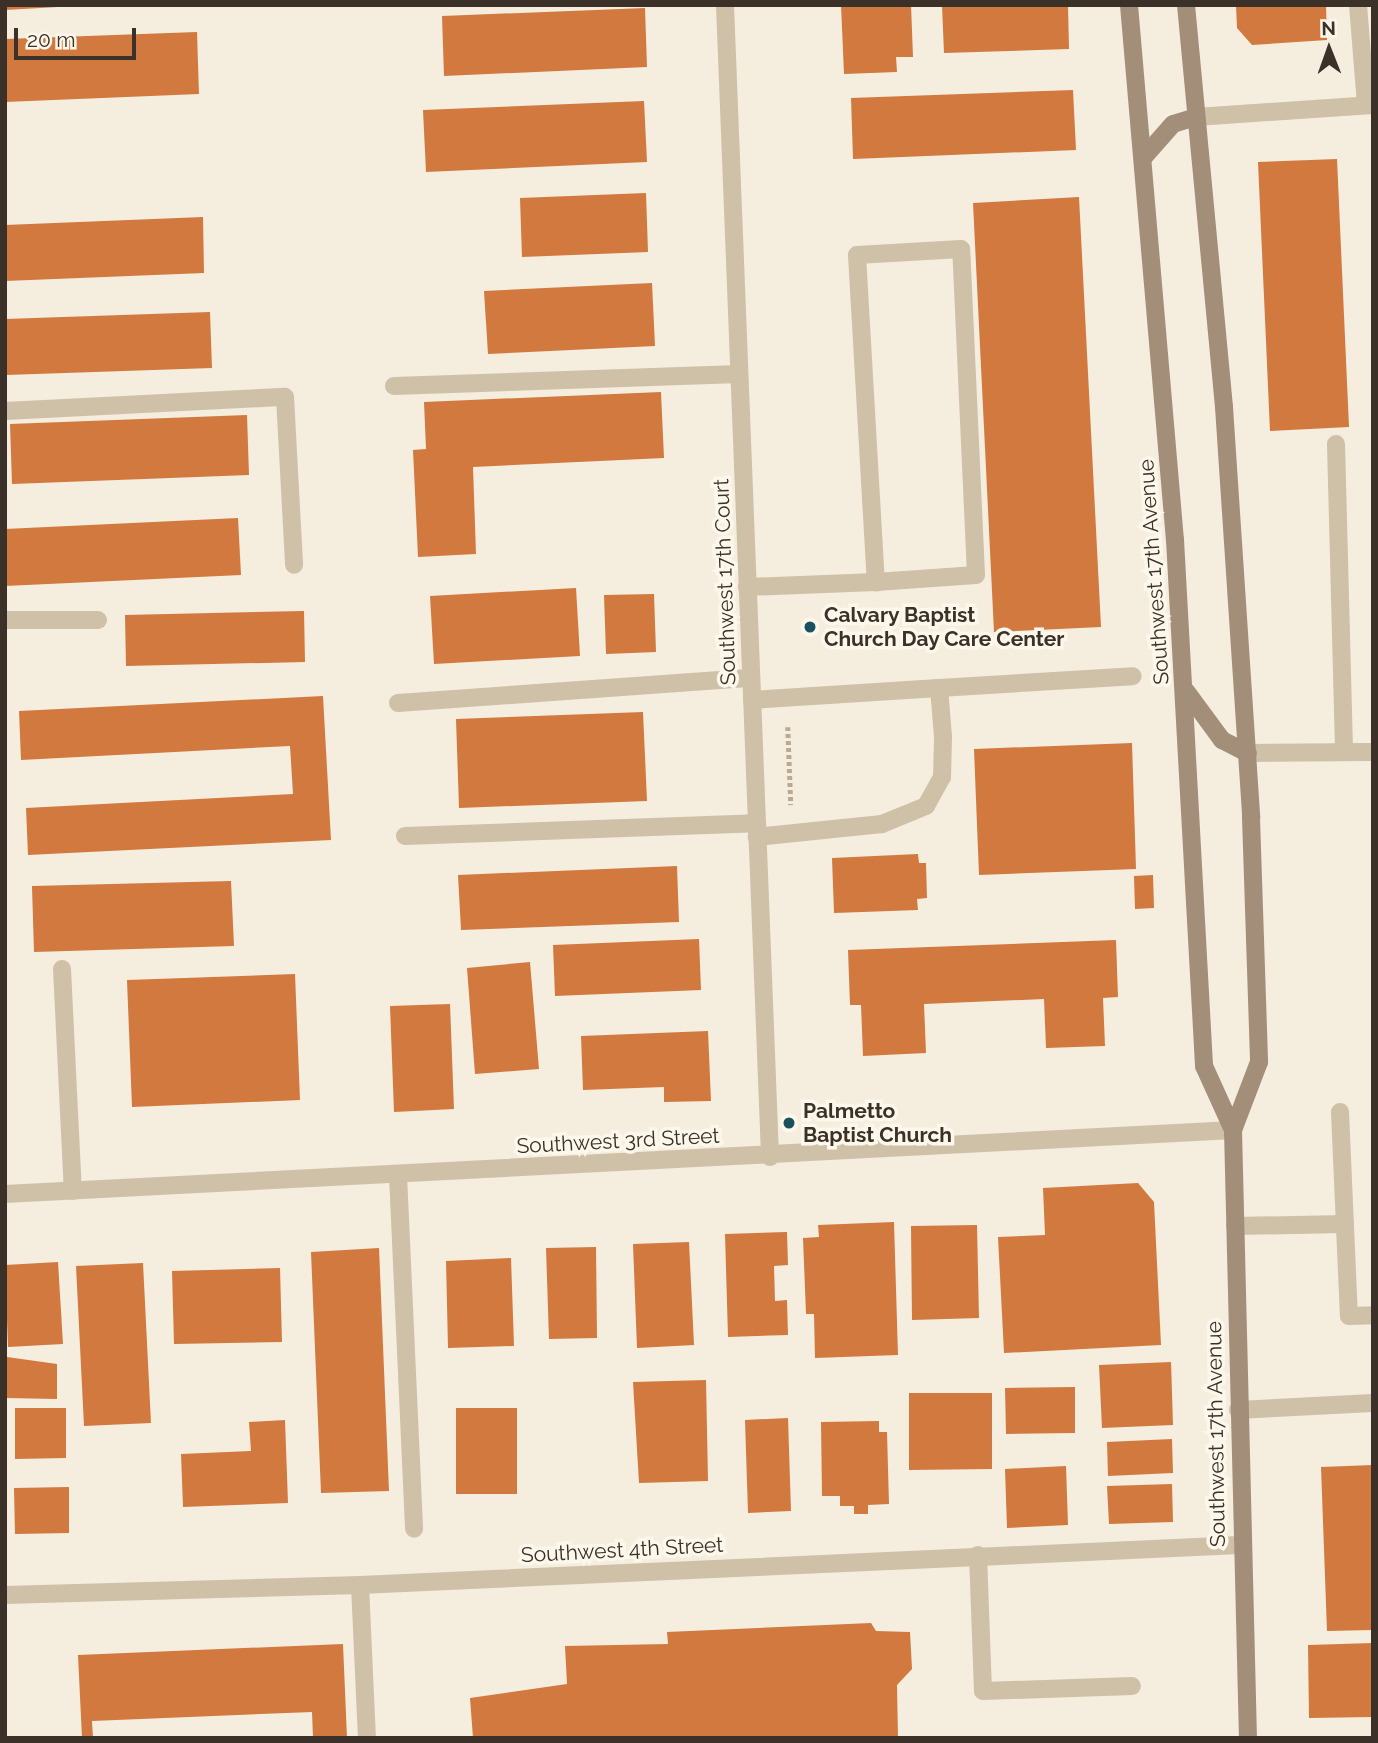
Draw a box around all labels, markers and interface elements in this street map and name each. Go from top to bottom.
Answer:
scale bar [18,14,140,58]
north arrow [1294,14,1364,84]
text: N [1321,17,1336,39]
text: 20 m [27,27,75,52]
street label: Southwest 17th Avenue [1134,458,1174,686]
street label: Southwest 17th Court [709,478,741,686]
place label: Calvary Baptist Church Day Care Center [824,602,1065,652]
marker: Calvary Baptist Church Day Care Center [802,619,818,635]
place label: Palmetto Baptist Church [803,1098,952,1148]
marker: Palmetto Baptist Church [781,1115,797,1131]
street label: Southwest 3rd Street [516,1123,720,1159]
street label: Southwest 17th Avenue [1201,1320,1231,1548]
street label: Southwest 4th Street [520,1532,724,1568]

